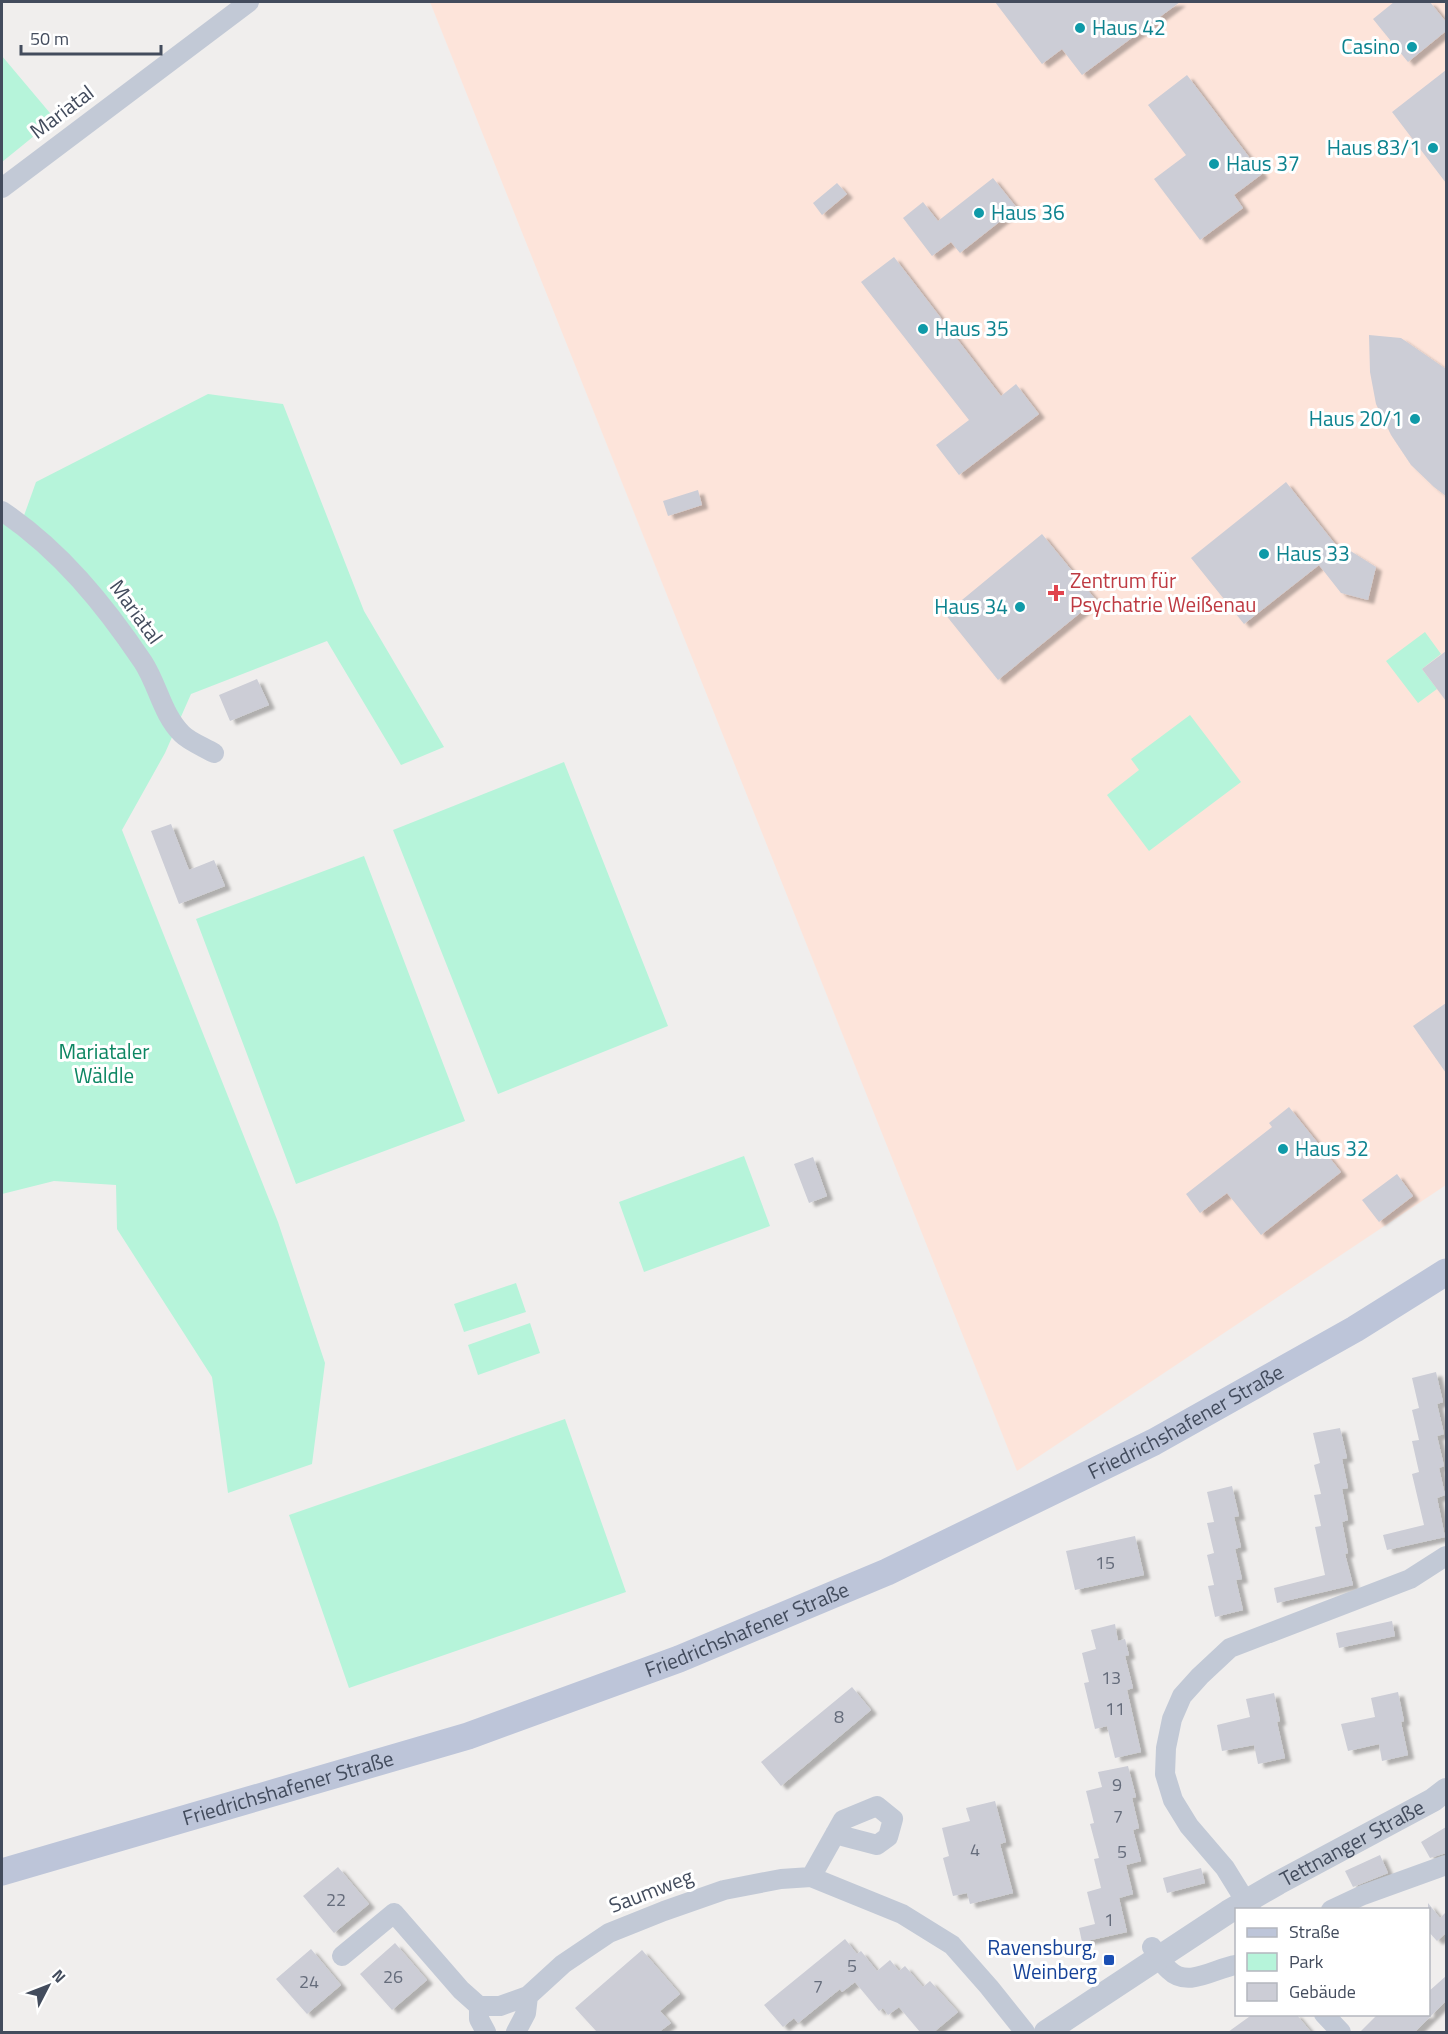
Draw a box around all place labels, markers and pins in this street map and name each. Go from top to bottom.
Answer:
place label: Haus 42 [1092,11,1166,43]
marker: Haus 42 [1073,21,1087,35]
place label: Casino [1341,30,1400,62]
marker: Casino [1405,40,1419,54]
place label: Haus 83/1 [1327,131,1421,163]
marker: Haus 83/1 [1426,141,1440,155]
place label: Haus 37 [1226,147,1300,179]
marker: Haus 37 [1207,157,1221,171]
place label: Haus 36 [991,196,1065,228]
marker: Haus 36 [972,206,986,220]
place label: Haus 35 [935,312,1009,344]
marker: Haus 35 [916,322,930,336]
place label: Haus 20/1 [1309,402,1403,434]
marker: Haus 20/1 [1408,412,1422,426]
place label: Haus 33 [1276,537,1350,569]
marker: Haus 33 [1257,547,1271,561]
place label: Zentrum für Psychatrie Weißenau [1070,564,1256,620]
marker: Zentrum für Psychatrie Weißenau [1047,584,1065,602]
place label: Haus 34 [934,590,1008,622]
marker: Haus 34 [1013,600,1027,614]
place label: Haus 32 [1295,1132,1369,1164]
marker: Haus 32 [1276,1142,1290,1156]
place label: Ravensburg, Weinberg [987,1931,1097,1987]
marker: Ravensburg, Weinberg [1102,1953,1116,1967]

